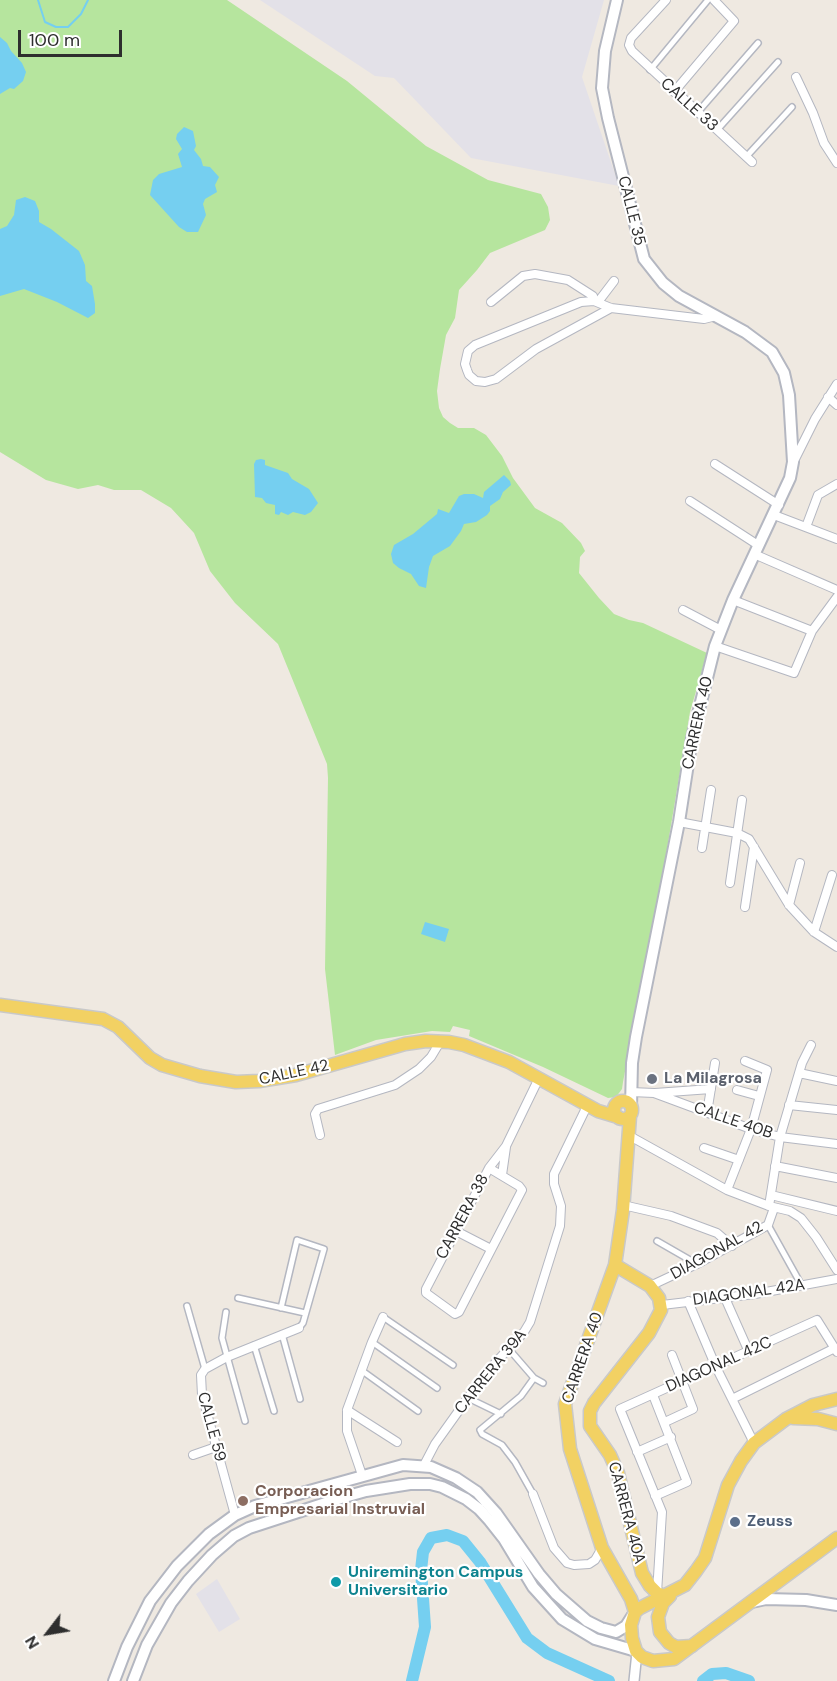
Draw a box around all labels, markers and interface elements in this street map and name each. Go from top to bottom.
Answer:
scale bar [21,18,124,56]
text: 100 m [29,28,80,52]
street label: CALLE 33 [656,74,722,136]
street label: CALLE 35 [613,174,649,248]
street label: CARRERA 40 [679,675,717,771]
street label: CALLE 42 [257,1056,331,1090]
place label: La Milagrosa [664,1069,762,1089]
marker: La Milagrosa [645,1072,659,1086]
street label: CALLE 40B [691,1099,775,1143]
street label: CARRERA 38 [433,1171,493,1263]
street label: DIAGONAL 42 [668,1218,766,1284]
street label: DIAGONAL 42A [692,1276,806,1310]
street label: CARRERA 40 [558,1310,608,1406]
street label: CARRERA 39A [451,1326,531,1418]
street label: DIAGONAL 42C [663,1333,775,1397]
street label: CALLE 59 [192,1390,230,1464]
street label: CARRERA 40A [603,1460,649,1566]
place label: Corporacion Empresarial Instruvial [255,1482,425,1520]
marker: Corporacion Empresarial Instruvial [236,1494,250,1508]
place label: Zeuss [747,1512,793,1532]
marker: Zeuss [728,1515,742,1529]
place label: Uniremington Campus Universitario [348,1563,523,1601]
marker: Uniremington Campus Universitario [329,1575,343,1589]
north arrow [18,1603,78,1663]
text: N [20,1632,44,1653]

